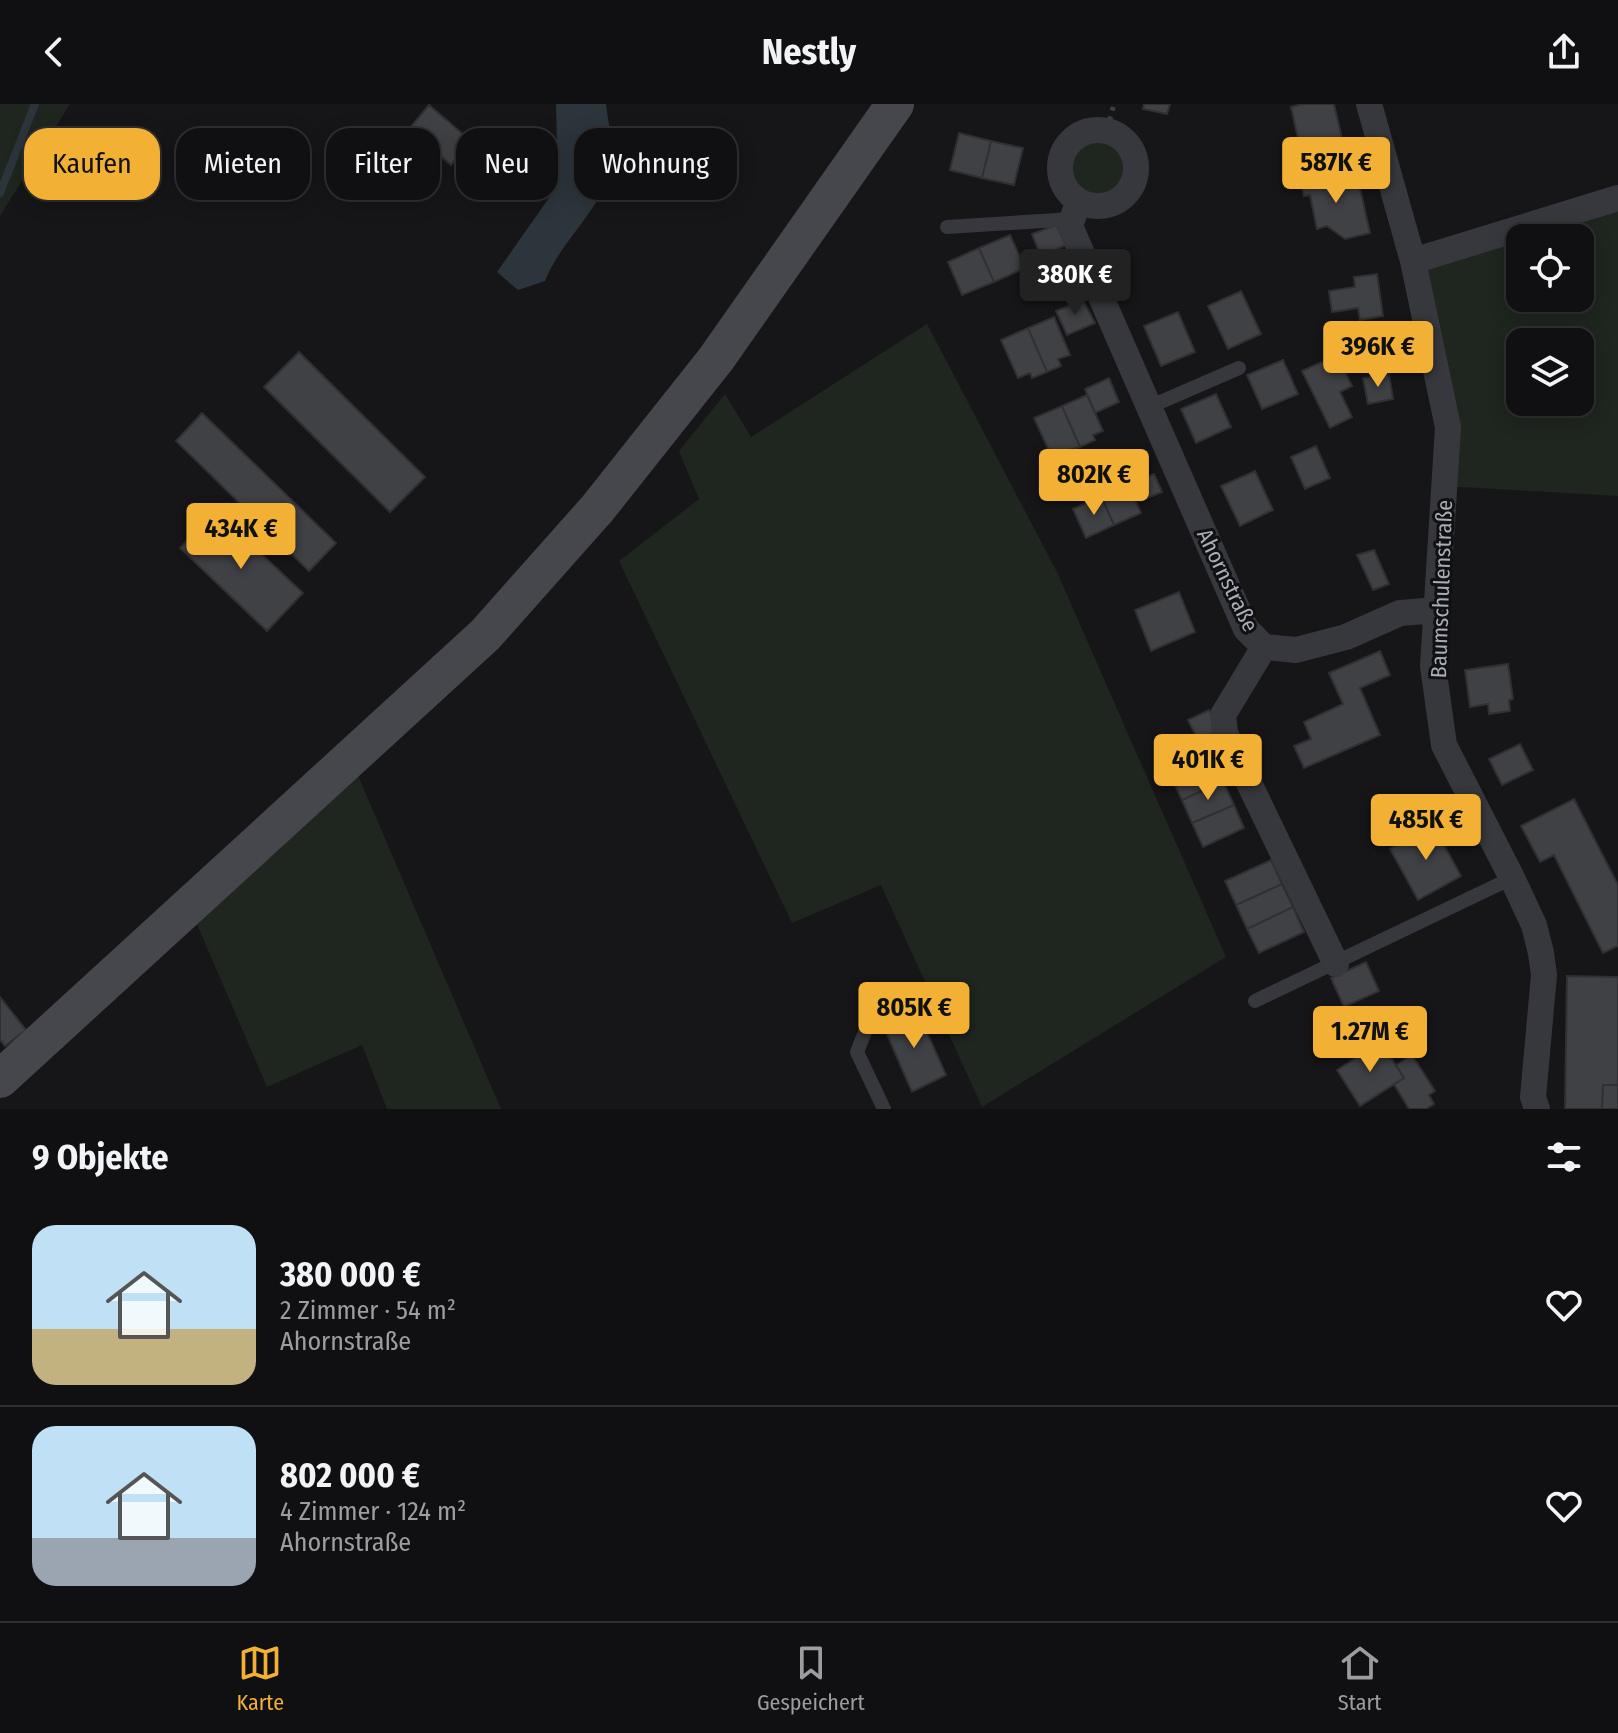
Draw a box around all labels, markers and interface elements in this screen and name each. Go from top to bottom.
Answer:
icon: back [32,30,76,74]
text: Nestly [762,30,856,74]
icon: share [1542,30,1586,74]
chip: Kaufen [24,128,160,200]
chip: Mieten [176,128,310,200]
chip: Filter [326,128,440,200]
chip: Neu [456,128,558,200]
chip: Wohnung [574,128,737,200]
pin: 587K € [1271,137,1401,205]
text: 587K € [1300,147,1372,178]
map controls [1506,224,1594,416]
button: locate [1506,224,1594,312]
pin: 380K € [1010,249,1140,317]
text: 380K € [1038,259,1112,290]
pin: 396K € [1313,321,1443,389]
button: layers [1506,328,1594,416]
text: 396K € [1341,331,1415,362]
pin: 802K € [1029,449,1159,517]
text: 802K € [1057,459,1131,490]
street label: Baumschulenstraße [1425,499,1458,679]
pin: 434K € [176,503,306,571]
text: 434K € [204,513,278,544]
street label: Ahornstraße [1191,524,1264,636]
pin: 401K € [1143,734,1273,802]
text: 401K € [1172,744,1244,775]
pin: 485K € [1361,794,1491,862]
text: 485K € [1389,804,1463,835]
pin: 805K € [849,982,979,1050]
text: 805K € [876,992,952,1023]
pin: 1.27M € [1296,1006,1444,1074]
text: 1.27M € [1331,1016,1409,1047]
icon: filters [1542,1135,1586,1179]
text: 9 Objekte [32,1137,168,1178]
text: 380 000 € [280,1254,421,1295]
icon: home [96,1257,192,1353]
icon: heart [1542,1283,1586,1327]
text: 2 Zimmer · 54 m² [280,1295,456,1326]
text: Ahornstraße [280,1326,411,1357]
text: 802 000 € [280,1455,420,1496]
icon: home [96,1458,192,1554]
icon: heart [1542,1484,1586,1528]
text: 4 Zimmer · 124 m² [280,1496,466,1527]
text: Ahornstraße [280,1527,411,1558]
tab: Karte [236,1641,284,1716]
tab: Gespeichert [757,1641,865,1716]
tab: Start [1338,1641,1382,1716]

